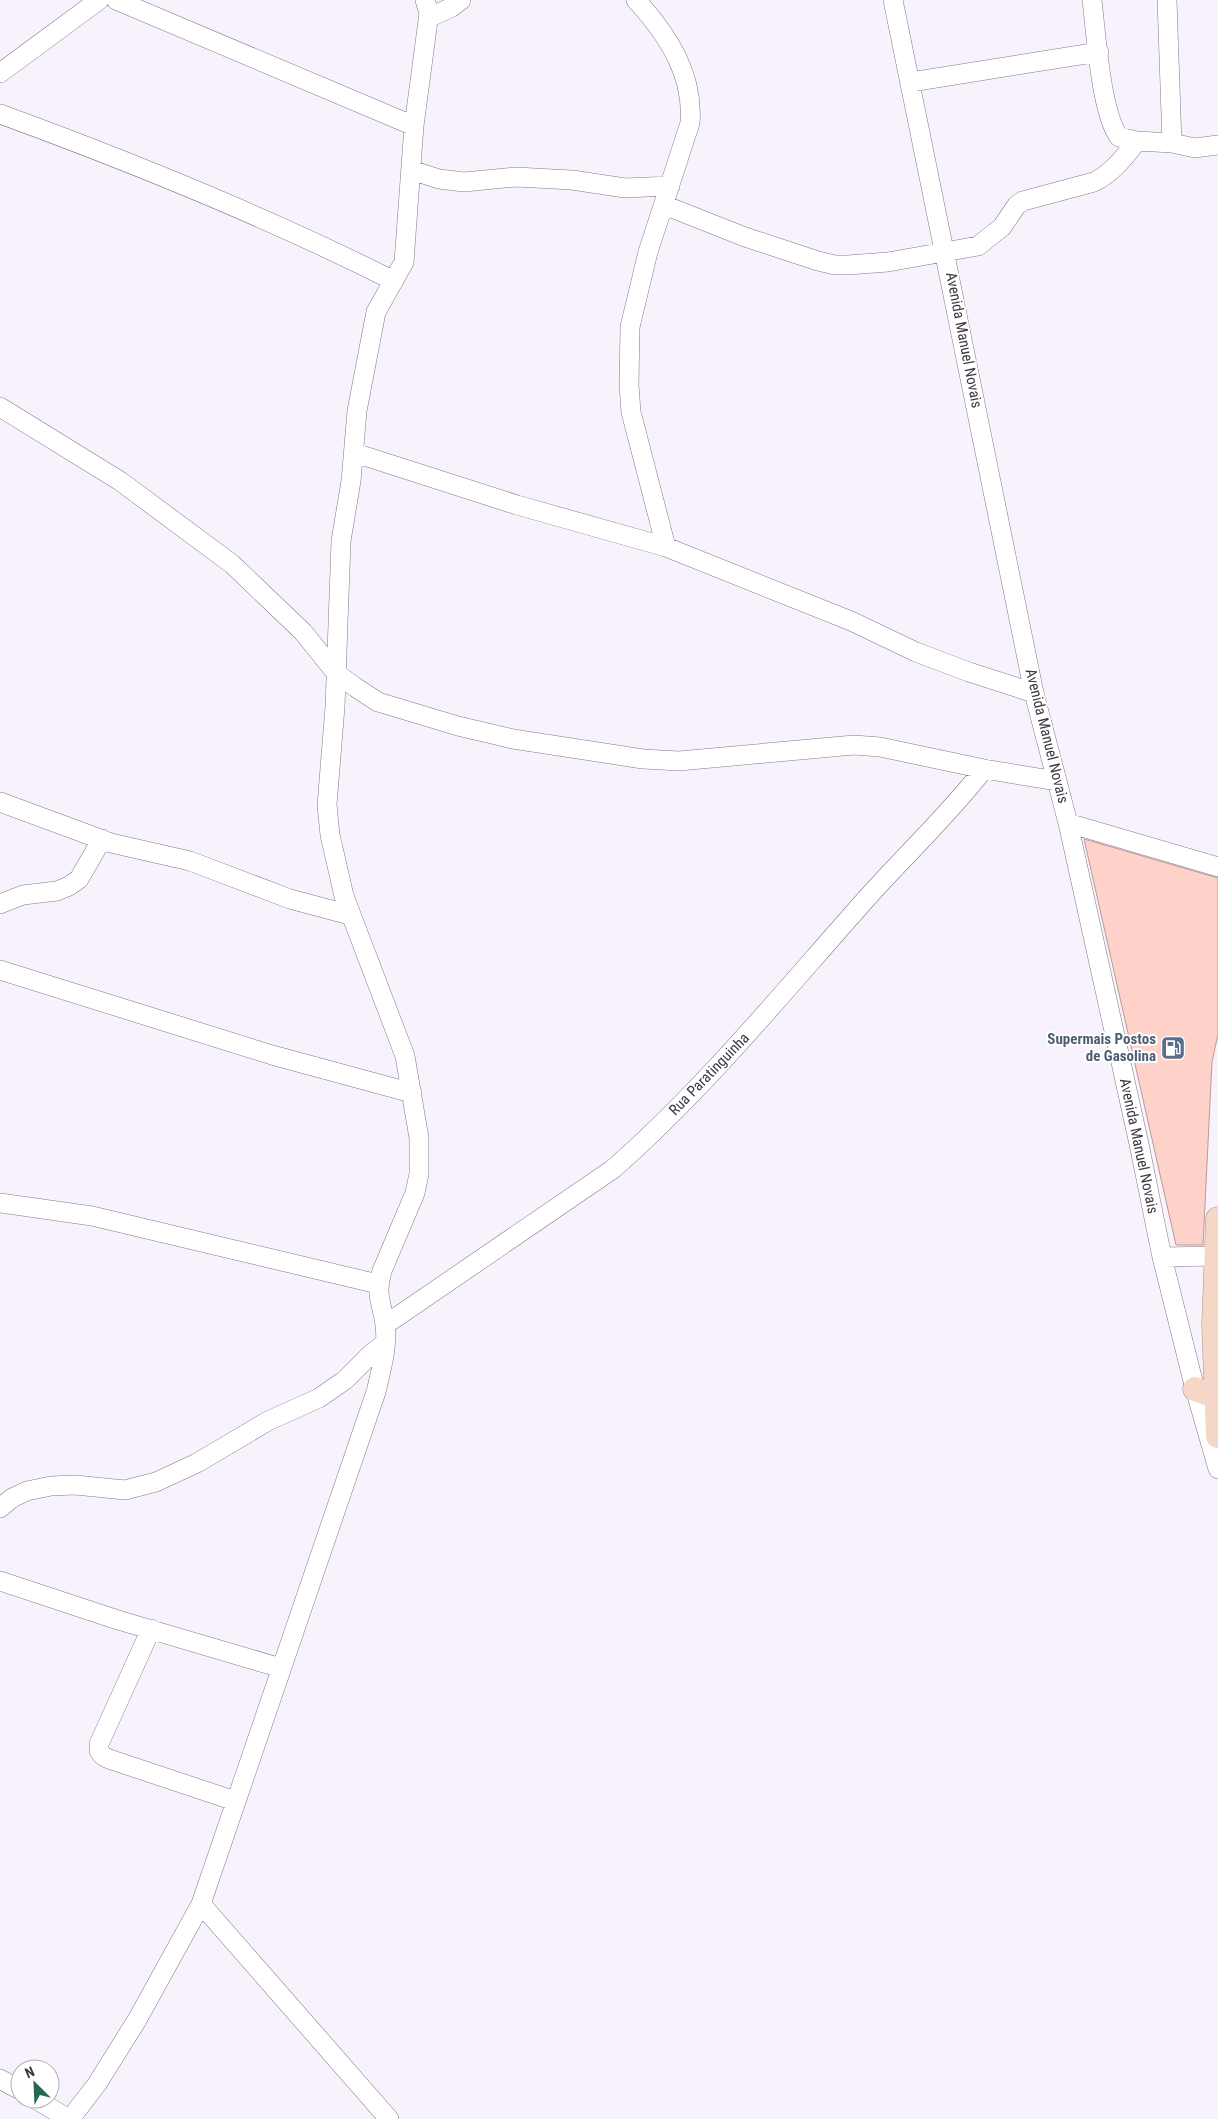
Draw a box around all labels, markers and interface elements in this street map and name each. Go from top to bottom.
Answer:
street label: Avenida Manuel Novais [942,271,986,410]
street label: Avenida Manuel Novais [1022,667,1072,805]
street label: Rua Paratinguinha [665,1029,753,1119]
place label: Supermais Postos de Gasolina [1047,1030,1156,1065]
fuel station icon: Supermais Postos de Gasolina [1160,1035,1186,1061]
street label: Avenida Manuel Novais [1116,1077,1162,1215]
north arrow [10,2059,60,2109]
text: N [23,2063,37,2081]

